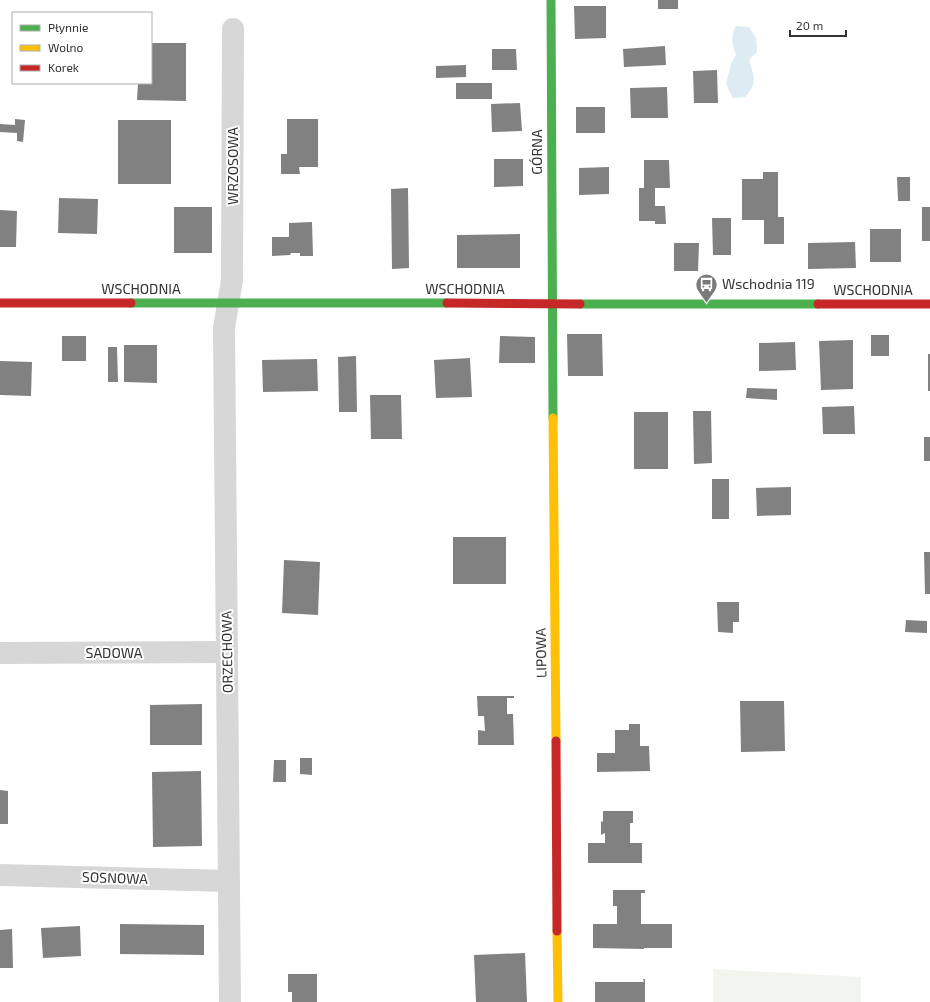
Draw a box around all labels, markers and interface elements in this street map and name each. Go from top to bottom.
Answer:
legend [12,12,152,84]
scale bar [790,12,846,38]
text: 20 m [796,18,823,32]
text: Płynnie [48,20,88,34]
text: Wolno [48,40,84,54]
text: Korek [48,60,79,74]
street label: WRZOSOWA [224,127,241,205]
street label: GÓRNA [528,129,545,175]
bus stop icon: Wschodnia 119 [694,271,720,304]
place label: Wschodnia 119 [722,275,815,292]
street label: WSCHODNIA [101,280,181,297]
street label: WSCHODNIA [425,280,505,297]
street label: WSCHODNIA [833,281,913,298]
street label: ORZECHOWA [217,611,236,693]
street label: LIPOWA [532,628,549,678]
street label: SADOWA [86,644,143,661]
street label: SOSNOWA [82,868,149,887]

